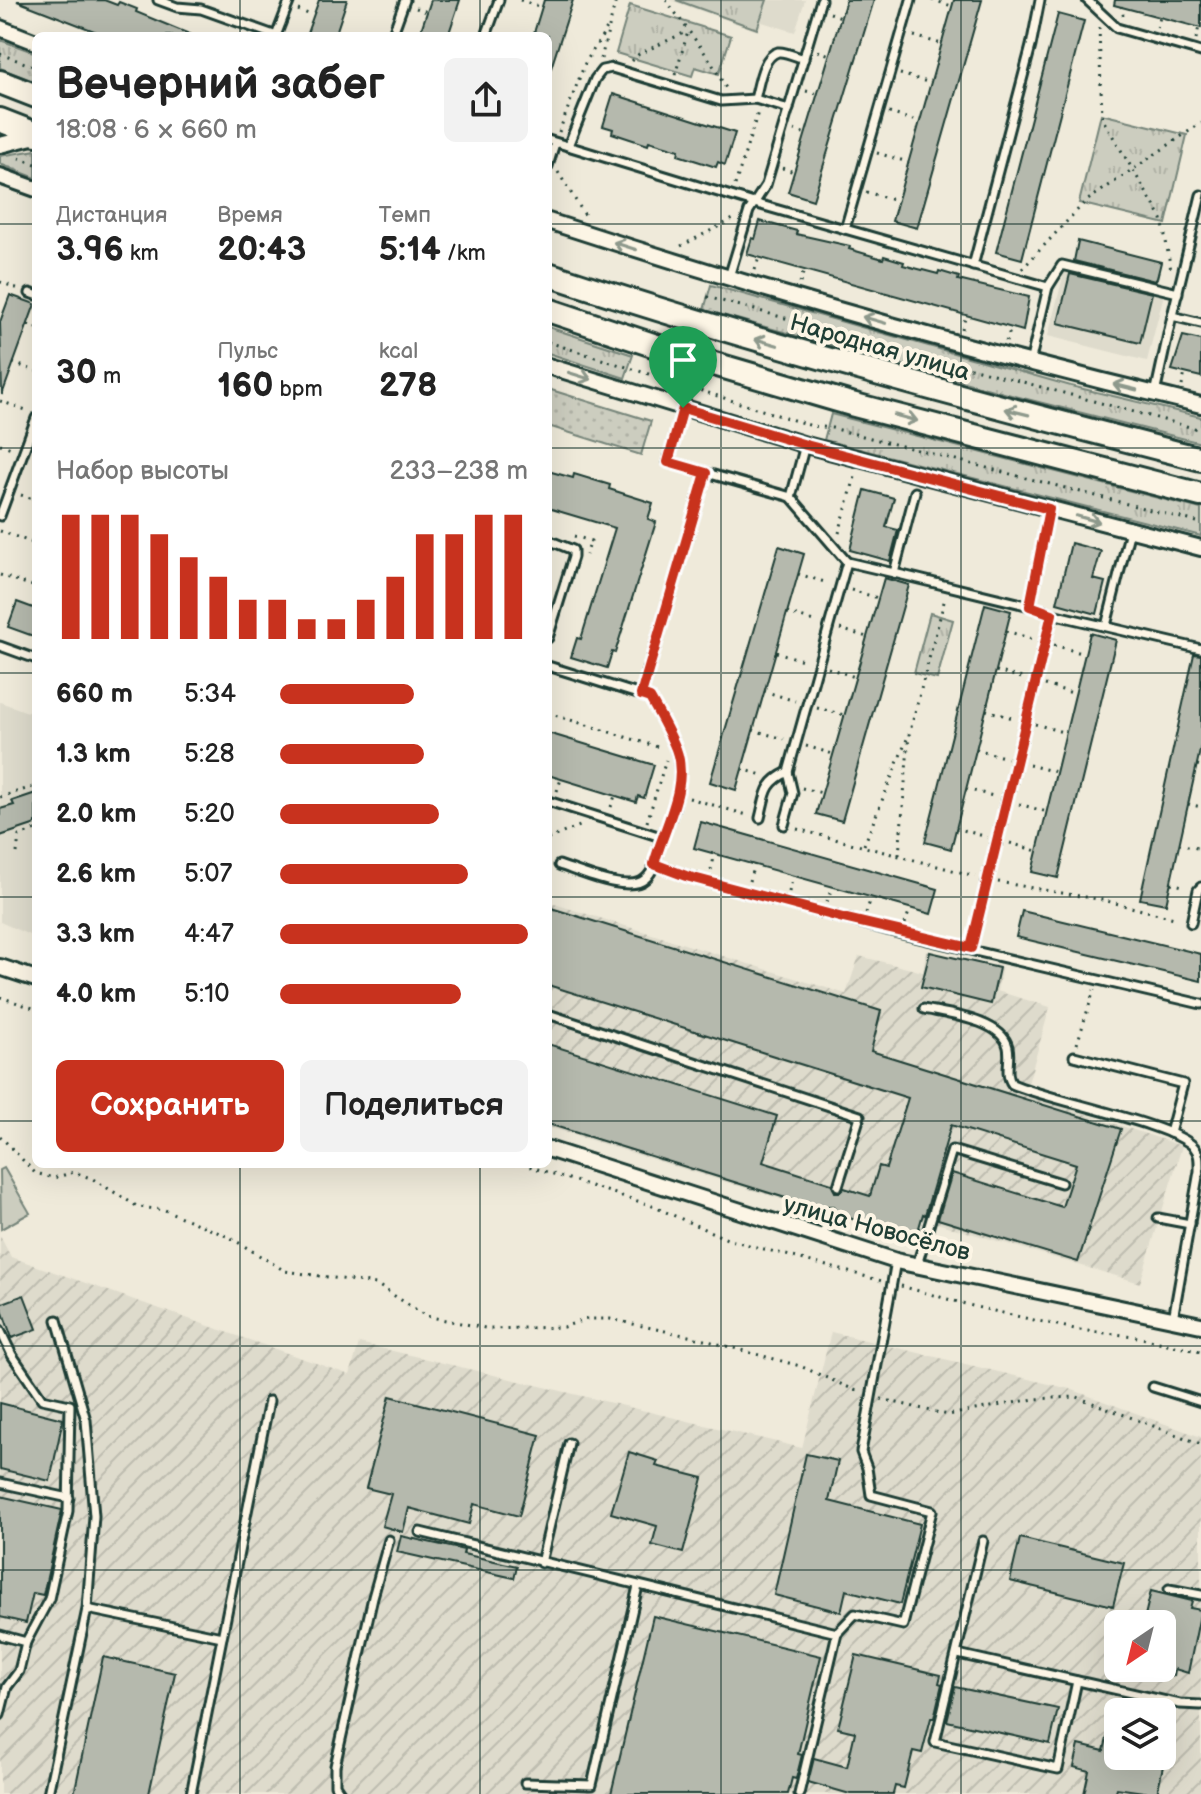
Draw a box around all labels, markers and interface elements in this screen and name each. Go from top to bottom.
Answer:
text: Вечерний забег [56,58,385,111]
button: share [444,58,528,142]
text: 18:08 · 6 × 660 m [56,115,257,146]
text: Дистанция [56,202,167,229]
text: Время [217,202,283,229]
text: Темп [379,202,431,229]
text: 3.96 [56,229,124,270]
text: 20:43 [217,229,306,270]
text: 5:14 [379,229,441,270]
one-way arrow [613,238,638,252]
text: km [124,240,159,267]
text: /km [441,240,486,267]
street label: Народная улица [786,308,973,387]
one-way arrow [862,311,888,326]
pin [649,326,717,408]
one-way arrow [754,334,780,349]
text: Пульс [217,338,278,365]
text: kcal [379,338,418,365]
icon: arrive [661,338,705,382]
text: 30 [56,352,97,393]
text: m [97,363,121,390]
text: 160 [217,365,273,406]
text: 278 [379,365,437,406]
one-way arrow [567,369,593,384]
text: bpm [273,376,323,403]
one-way arrow [1113,379,1139,394]
one-way arrow [1005,403,1030,418]
one-way arrow [893,412,919,427]
text: Набор высоты [56,456,229,487]
text: 233–238 m [390,456,528,487]
one-way arrow [1075,512,1101,527]
text: 660 m [56,679,133,710]
text: 5:34 [184,679,236,710]
text: 1.3 km [56,739,131,770]
text: 5:28 [184,739,235,770]
text: 2.0 km [56,799,136,830]
text: 5:20 [184,799,235,830]
text: 2.6 km [56,859,136,890]
text: 5:07 [184,859,232,890]
text: 3.3 km [56,919,135,950]
text: 4:47 [184,919,234,950]
text: 4.0 km [56,979,136,1010]
text: 5:10 [184,979,230,1010]
button: Сохранить [56,1060,284,1152]
button: Поделиться [300,1060,528,1152]
street label: улица Новосёлов [780,1190,974,1267]
north arrow [1104,1610,1176,1682]
map controls [1104,1610,1176,1770]
button: layers [1104,1698,1176,1770]

